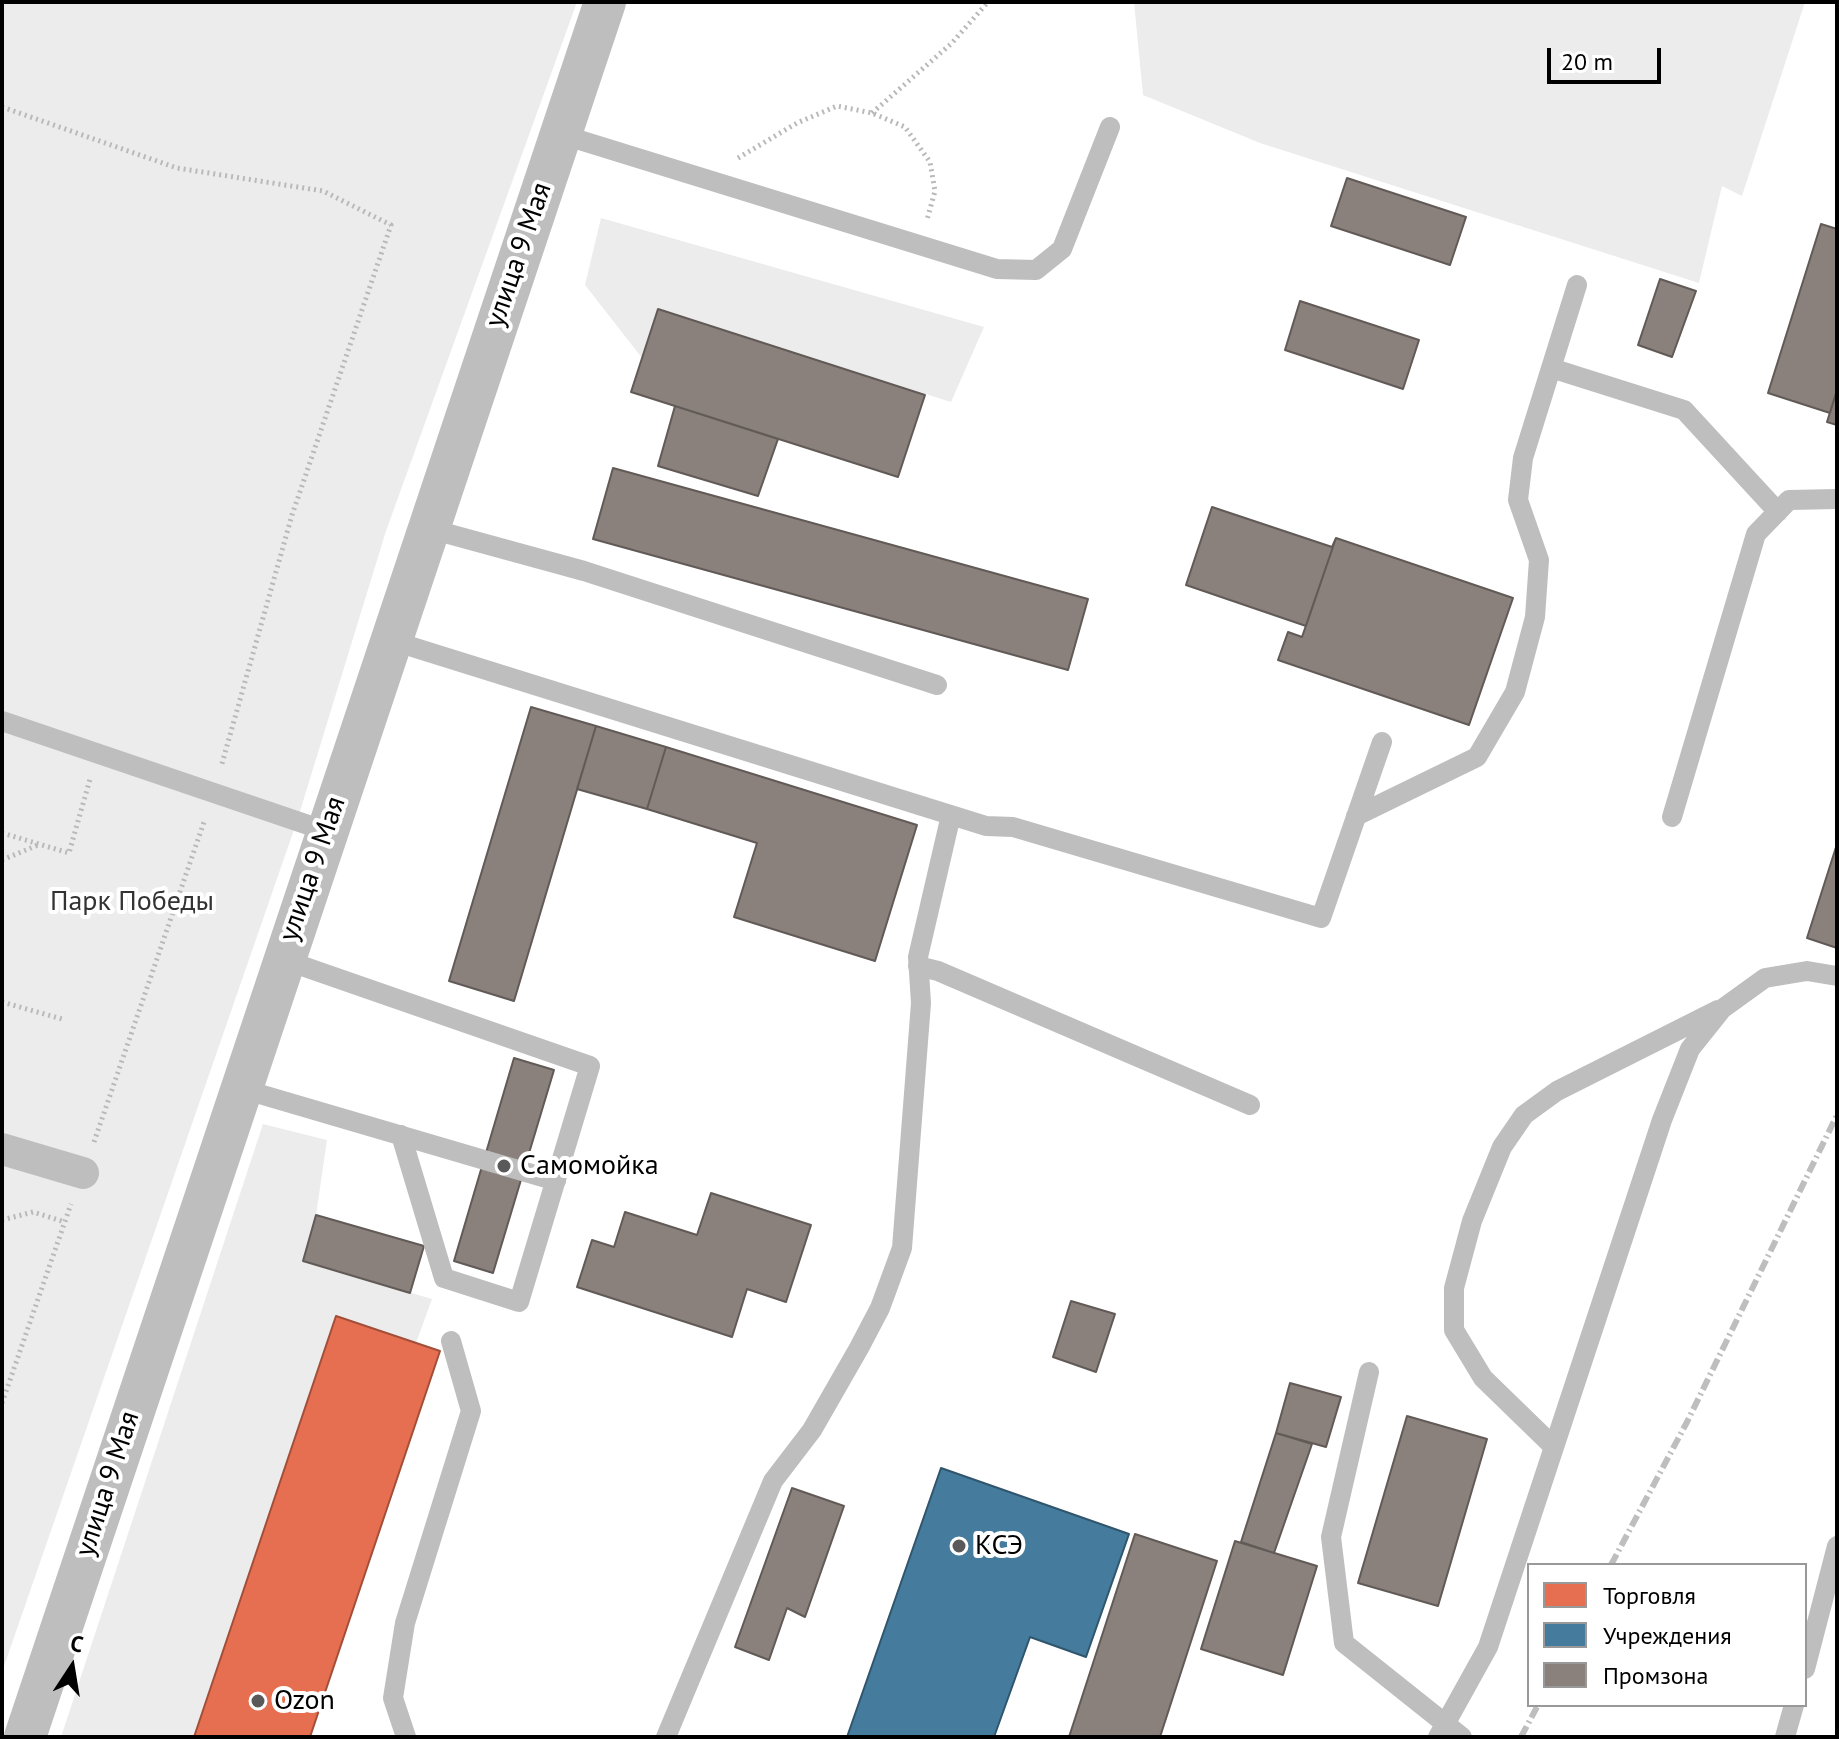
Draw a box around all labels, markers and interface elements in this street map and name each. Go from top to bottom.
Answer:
scale bar [1551,32,1665,82]
text: 20 m [1561,46,1613,77]
street label: улица 9 Мая [479,178,559,332]
street label: улица 9 Мая [273,792,353,946]
park label: Парк Победы [50,885,214,919]
place label: Самомойка [520,1149,659,1183]
marker: Самомойка [495,1157,513,1175]
street label: улица 9 Мая [69,1407,147,1561]
place label: КСЭ [975,1529,1023,1563]
marker: КСЭ [950,1537,968,1555]
legend [1527,1563,1807,1707]
text: Торговля [1603,1580,1696,1611]
text: Учреждения [1603,1620,1732,1651]
north arrow [32,1627,112,1707]
text: С [68,1629,86,1658]
text: Промзона [1603,1660,1708,1691]
place label: Ozon [274,1684,335,1718]
marker: Ozon [249,1692,267,1710]

